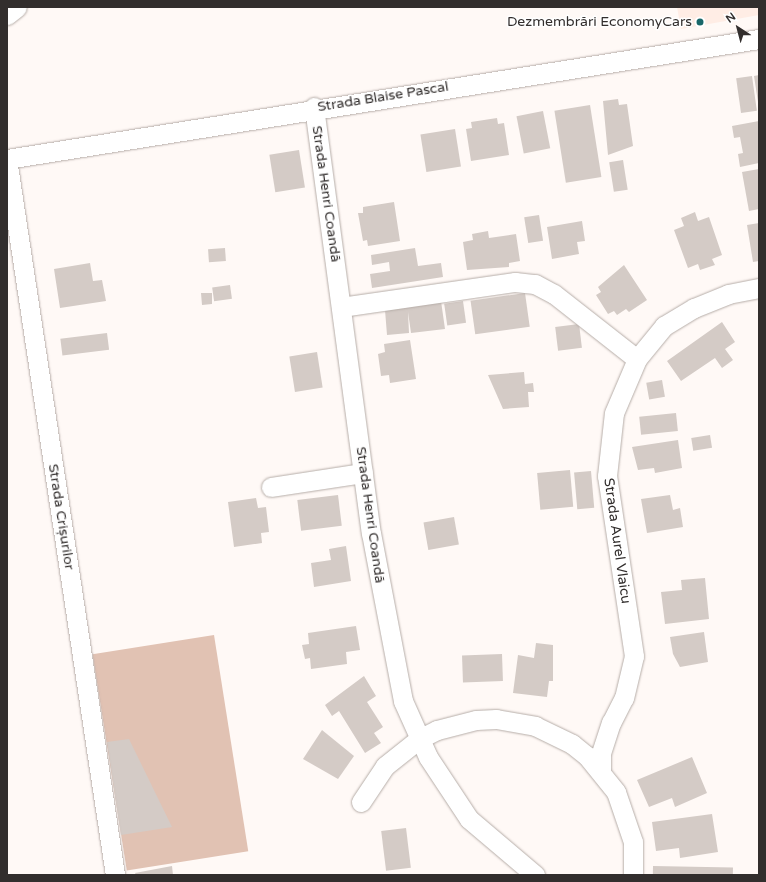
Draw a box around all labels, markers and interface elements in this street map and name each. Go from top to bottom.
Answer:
north arrow [718,8,758,48]
text: N [723,10,738,26]
place label: Dezmembrări EconomyCars [507,14,692,30]
marker: Dezmembrări EconomyCars [695,17,705,27]
street label: Strada Blaise Pascal [316,78,450,116]
street label: Strada Henri Coandă [308,125,344,263]
street label: Strada Henri Coandă [352,446,388,584]
street label: Strada Crișurilor [44,463,78,571]
street label: Strada Aurel Vlaicu [600,477,634,605]

